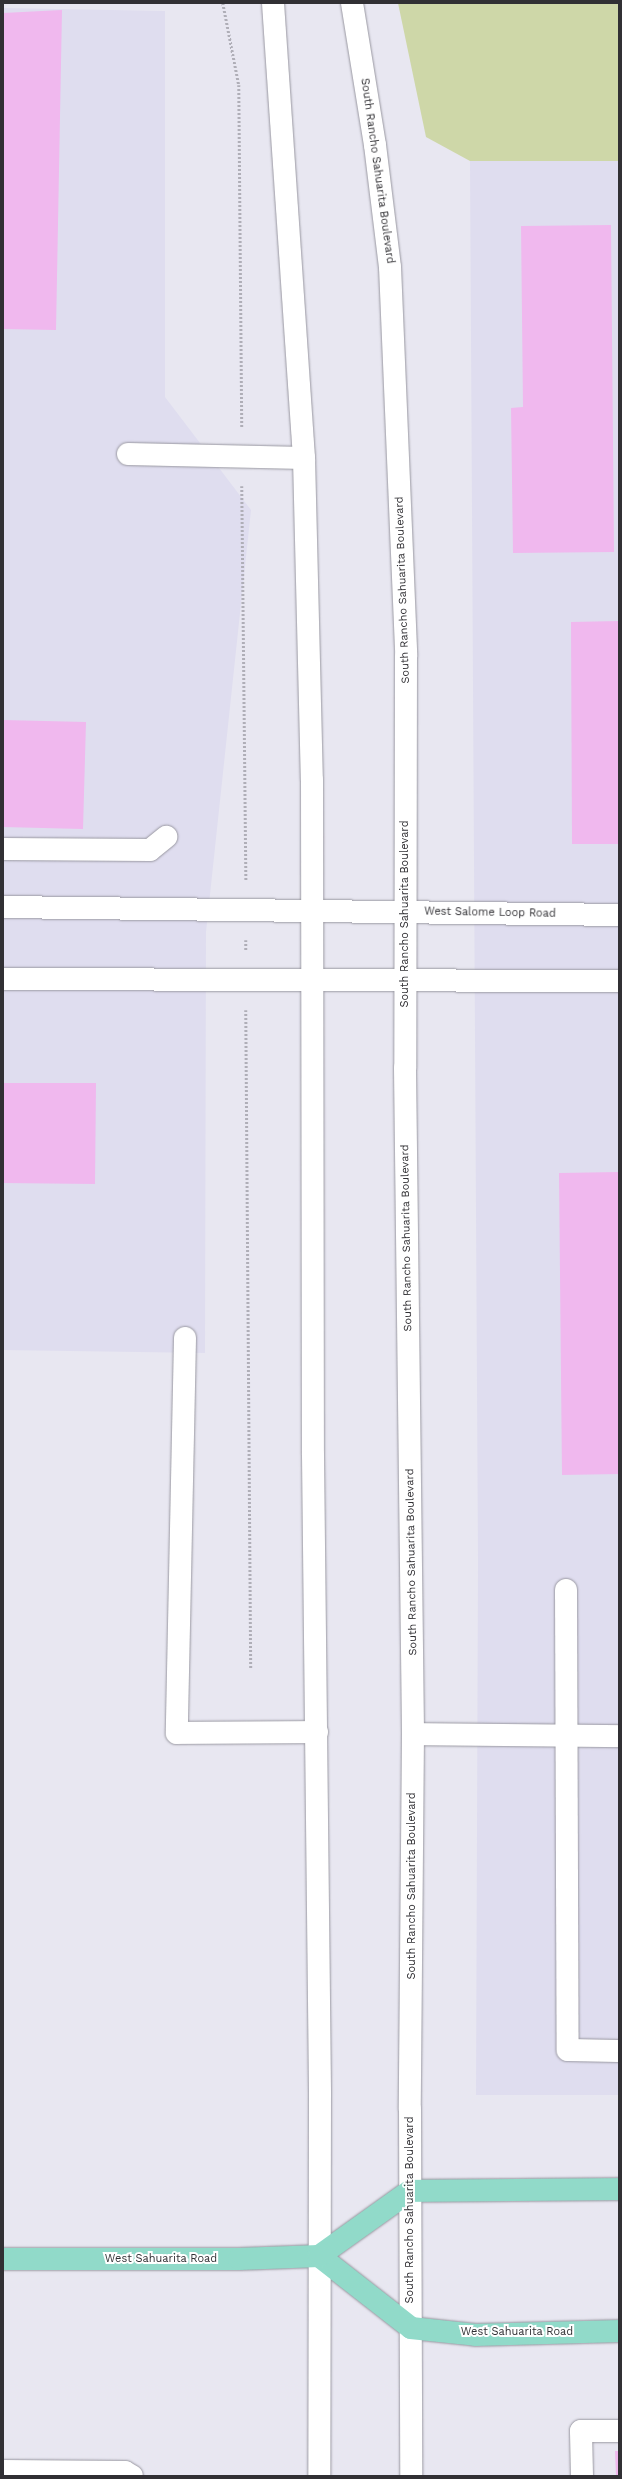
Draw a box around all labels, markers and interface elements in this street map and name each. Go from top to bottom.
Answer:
street label: South Rancho Sahuarita Boulevard [357,77,397,265]
street label: South Rancho Sahuarita Boulevard [393,496,413,684]
street label: South Rancho Sahuarita Boulevard [398,820,412,1008]
street label: West Salome Loop Road [424,905,556,921]
street label: South Rancho Sahuarita Boulevard [399,1144,415,1332]
street label: South Rancho Sahuarita Boulevard [404,1468,420,1656]
street label: South Rancho Sahuarita Boulevard [405,1792,419,1980]
street label: South Rancho Sahuarita Boulevard [403,2116,417,2304]
street label: West Sahuarita Road [105,2252,217,2266]
street label: West Sahuarita Road [461,2325,573,2339]

